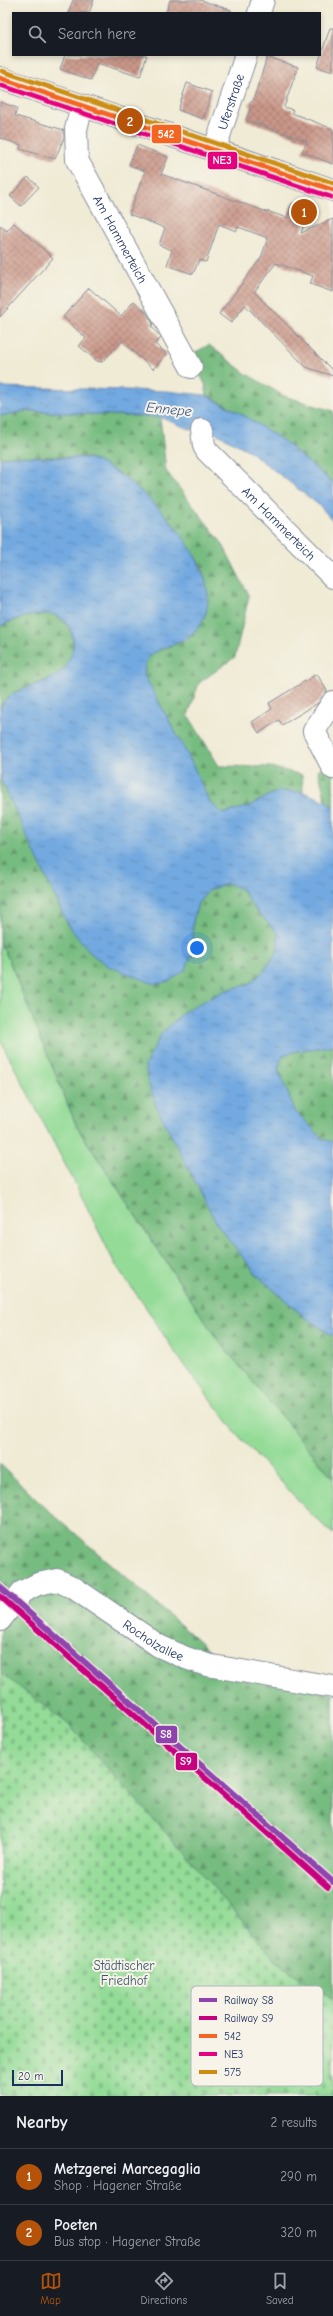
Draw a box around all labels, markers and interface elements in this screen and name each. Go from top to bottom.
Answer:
search box [12,12,321,56]
icon: search [26,23,48,45]
text: Search here [58,25,136,43]
street label: Uferstraße [215,71,247,132]
pin: 2 [117,106,143,136]
line badge: 542 [151,124,182,144]
text: 542 [158,128,175,141]
line badge: NE3 [207,151,238,170]
text: NE3 [212,154,232,167]
street label: Am Hammerteich [90,193,150,286]
pin: 1 [291,197,317,227]
water label: Ennepe [145,399,193,420]
street label: Am Hammerteich [239,484,319,564]
your location [187,938,207,958]
street label: Rocholzallee [120,1617,187,1664]
line badge: S8 [155,1725,178,1744]
text: S8 [160,1728,172,1741]
line badge: S9 [175,1752,198,1771]
text: S9 [180,1755,192,1768]
park label: Städtischer Friedhof [93,1958,155,1988]
legend [191,1986,323,2086]
text: Railway S8 [224,1994,274,2007]
text: Railway S9 [224,2012,274,2025]
text: 542 [224,2030,241,2043]
text: NE3 [224,2048,243,2061]
text: 575 [224,2066,241,2079]
scale bar [12,2068,63,2087]
text: 20 m [18,2070,43,2083]
text: Nearby [16,2113,67,2132]
text: 2 results [270,2115,317,2130]
text: Metzgerei Marcegaglia [54,2160,201,2178]
text: 1 [26,2169,32,2184]
text: 290 m [280,2169,317,2184]
text: Shop · Hagener Straße [54,2178,181,2193]
text: Poeten [54,2216,98,2234]
text: 2 [26,2225,32,2240]
text: 320 m [281,2225,317,2240]
text: Bus stop · Hagener Straße [54,2234,201,2249]
tab: Map [40,2270,62,2307]
tab: Directions [141,2270,187,2307]
tab: Saved [266,2270,293,2307]

